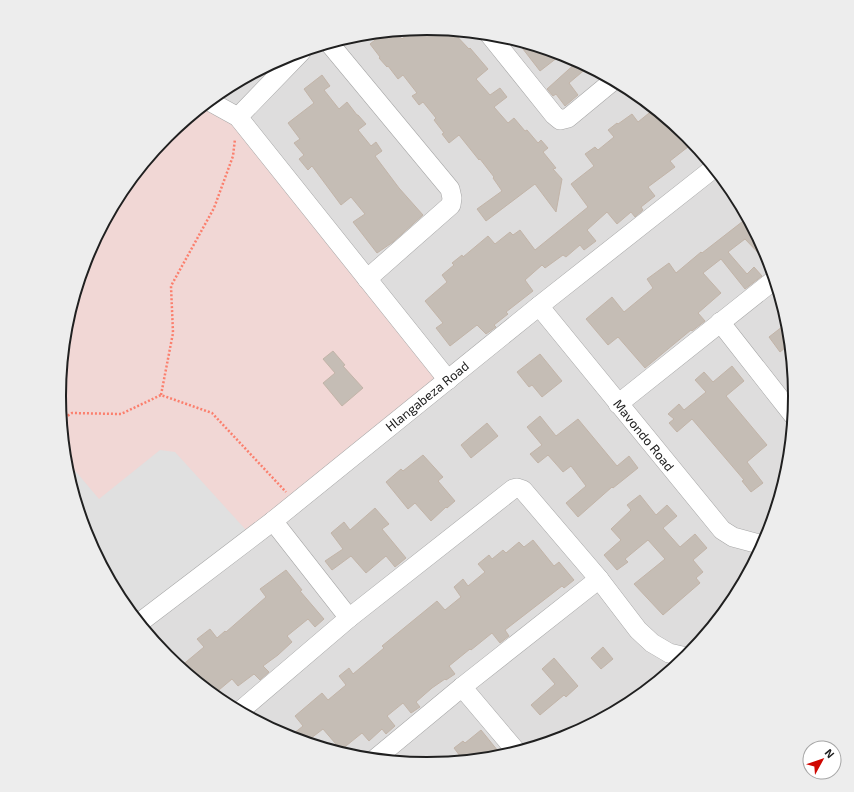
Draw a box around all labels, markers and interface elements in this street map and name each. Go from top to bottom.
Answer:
street label: Hlangabeza Road [382,358,472,434]
street label: Mavondo Road [610,396,678,474]
north arrow [802,740,842,780]
text: N [823,746,838,761]

